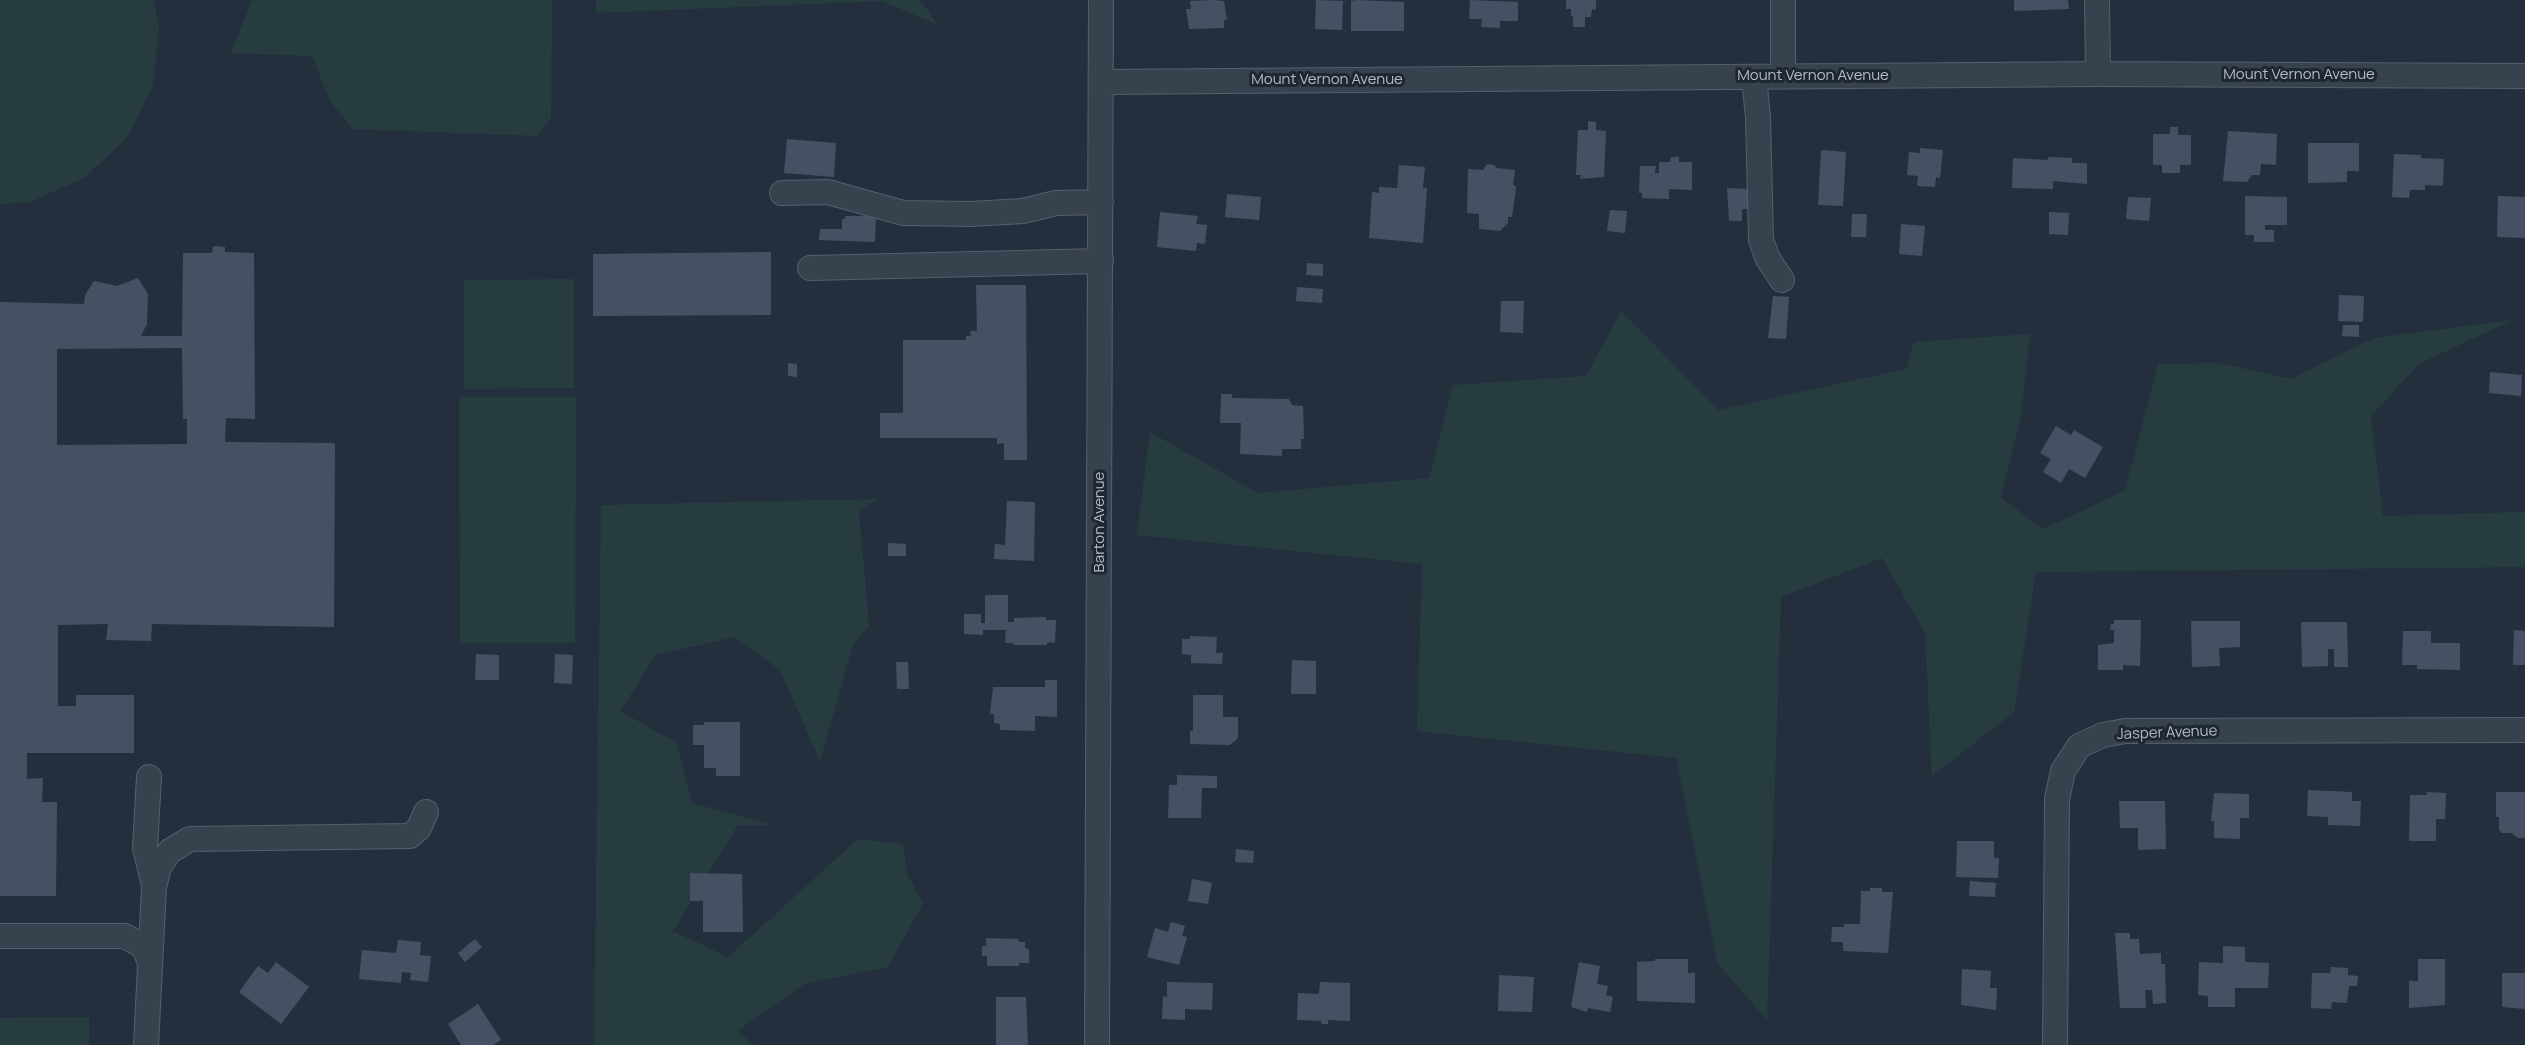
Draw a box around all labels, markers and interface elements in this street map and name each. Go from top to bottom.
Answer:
street label: Mount Vernon Avenue [2223,66,2375,84]
street label: Mount Vernon Avenue [1737,67,1889,85]
street label: Mount Vernon Avenue [1251,71,1403,89]
street label: Barton Avenue [1091,472,1109,572]
street label: Jasper Avenue [2116,722,2218,744]

